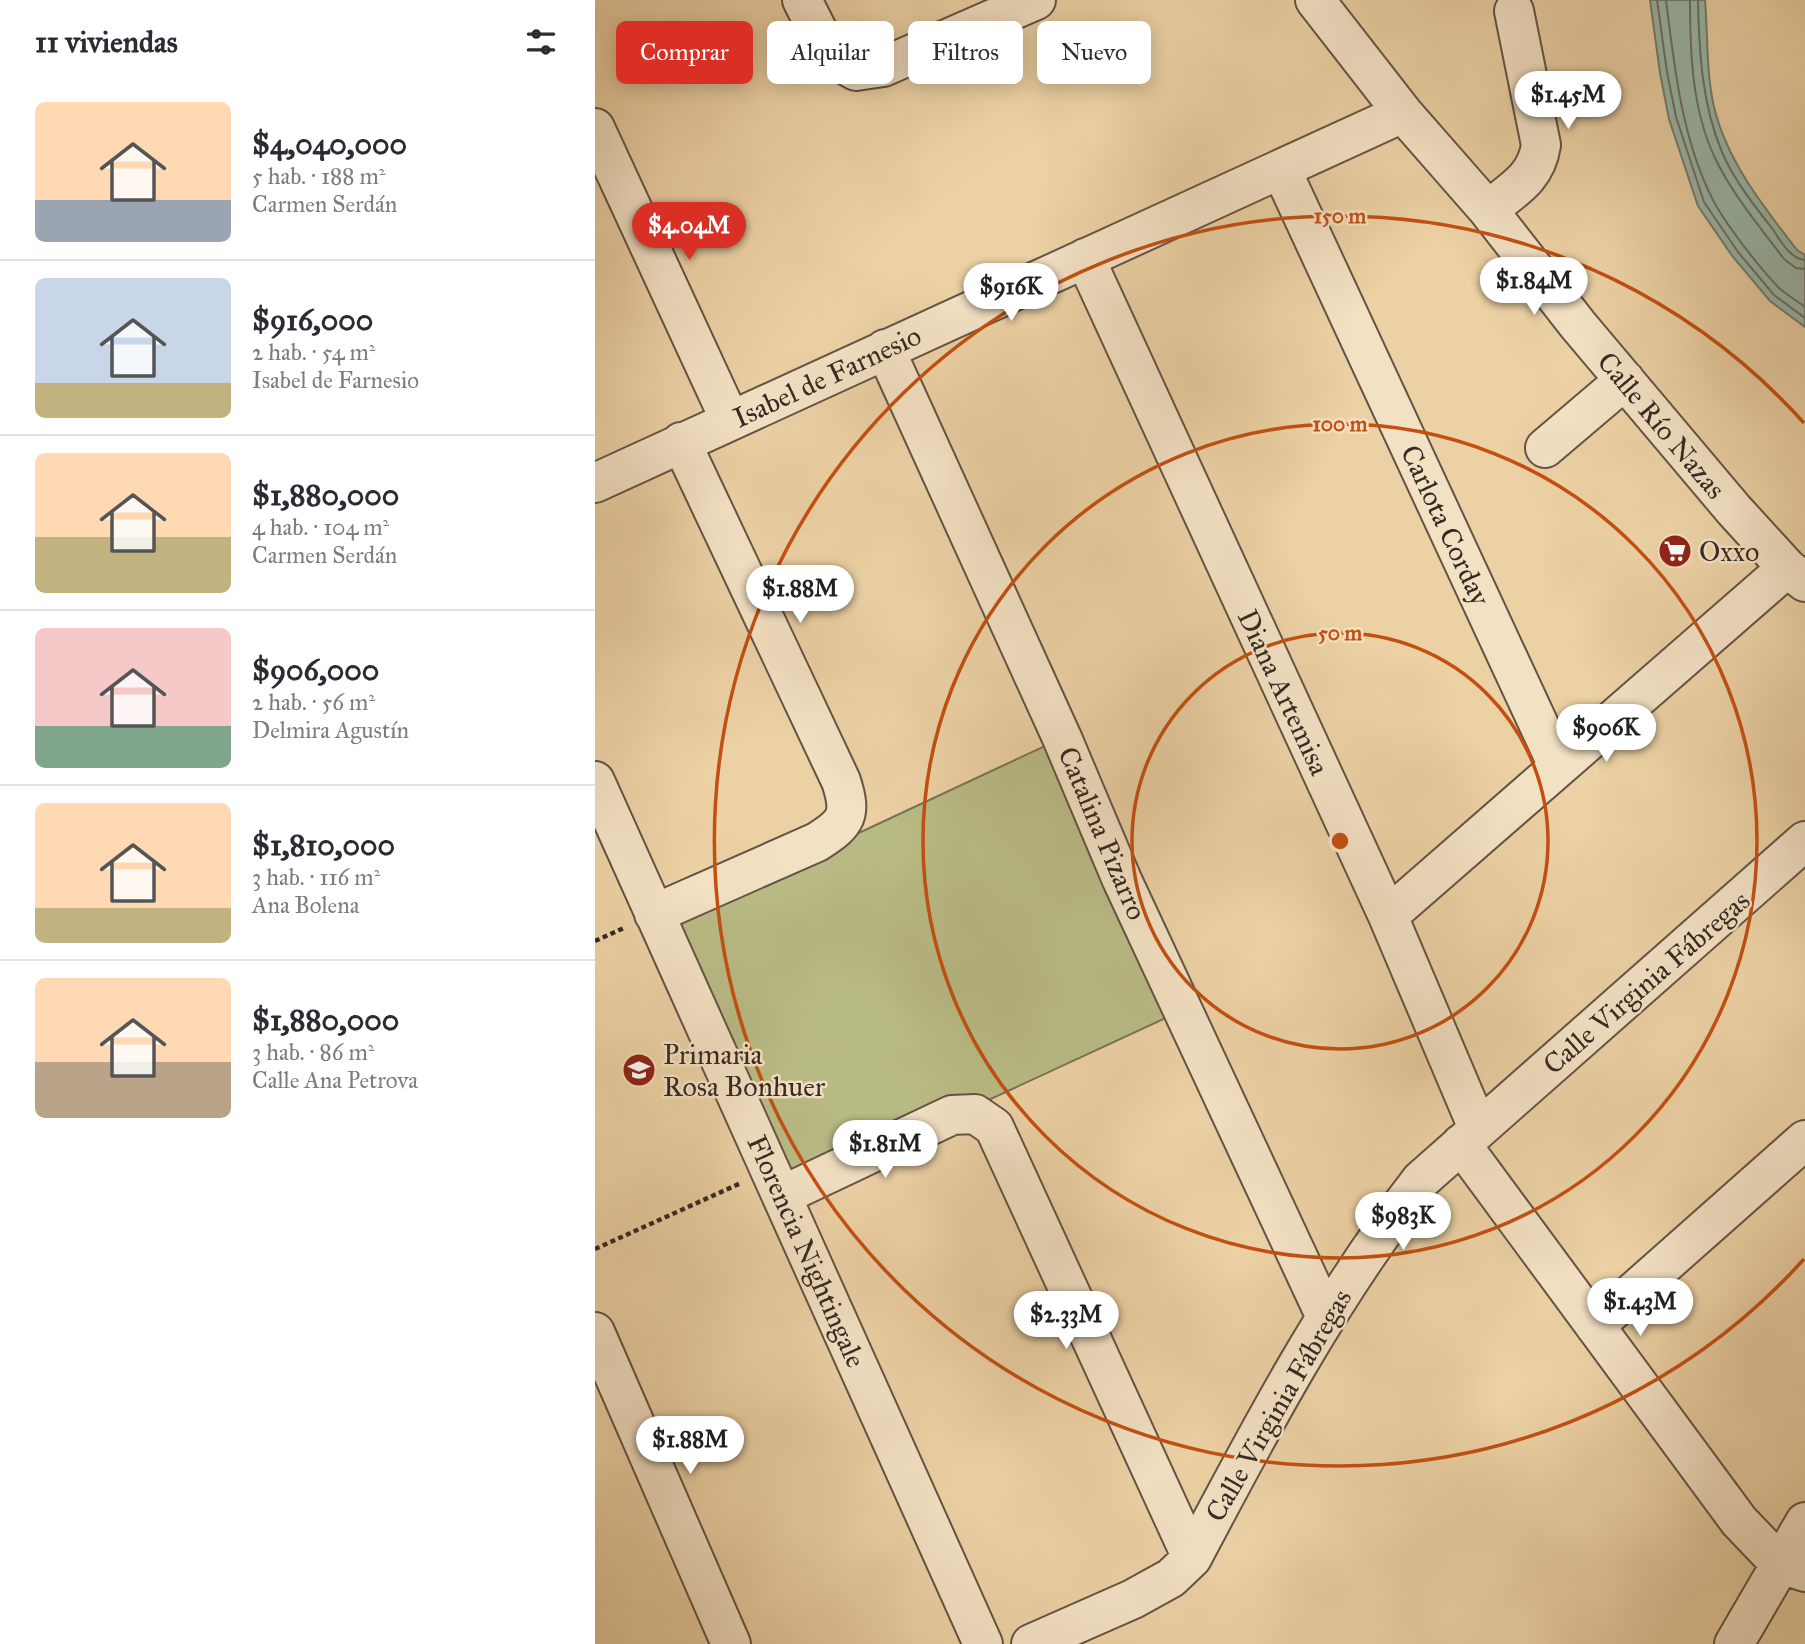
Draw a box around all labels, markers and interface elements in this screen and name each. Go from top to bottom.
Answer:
chip: Comprar [616,21,753,84]
chip: Alquilar [767,21,894,84]
chip: Filtros [908,21,1023,84]
chip: Nuevo [1037,21,1151,84]
icon: filters [522,23,560,61]
text: 11 viviendas [35,24,178,60]
pin: $1.45M [1511,72,1625,131]
text: $1.45M [1530,80,1606,108]
text: $4,040,000 [252,126,407,162]
icon: home [91,130,175,214]
text: 5 hab. · 188 m² [252,162,386,190]
text: Carmen Serdán [252,190,397,218]
pin: $4.04M [632,202,746,262]
text: 150 m [1314,203,1366,229]
text: $4.04M [648,211,730,239]
pin: $1.84M [1477,258,1591,317]
pin: $916K [962,264,1060,323]
text: $1.84M [1496,266,1572,294]
text: $916K [979,272,1043,300]
text: $916,000 [252,302,373,338]
icon: home [91,306,175,390]
street label: Isabel de Farnesio [728,318,927,435]
text: 2 hab. · 54 m² [252,338,376,366]
street label: Calle Río Nazas [1590,345,1733,506]
text: Isabel de Farnesio [252,366,419,394]
text: 100 m [1313,411,1368,437]
street label: Carlota Corday [1393,439,1498,612]
text: $1,880,000 [252,477,399,513]
icon: home [91,481,175,565]
text: 4 hab. · 104 m² [252,513,389,541]
supermarket icon: Oxxo [1656,532,1694,570]
place label: Oxxo [1699,534,1759,569]
text: Carmen Serdán [252,541,397,569]
pin: $1.88M [743,566,857,625]
text: $1.88M [762,574,838,602]
street label: Diana Artemisa [1230,604,1337,781]
text: 50 m [1318,620,1362,646]
text: $906,000 [252,652,379,688]
icon: home [91,656,175,740]
text: 2 hab. · 56 m² [252,688,375,716]
pin: $906K [1557,704,1655,764]
text: $906K [1572,713,1640,741]
text: Delmira Agustín [252,716,409,744]
street label: Catalina Pizarro [1050,741,1155,925]
text: $1,810,000 [252,827,395,863]
centre of rings [1328,829,1352,853]
icon: home [91,831,175,915]
text: 3 hab. · 116 m² [252,863,380,891]
street label: Calle Virginia Fábregas [1536,883,1757,1082]
text: Ana Bolena [252,891,359,919]
text: $1,880,000 [252,1002,399,1038]
icon: home [91,1006,175,1090]
place label: Primaria Rosa Bonhuer [663,1037,826,1104]
text: 3 hab. · 86 m² [252,1038,375,1066]
school or university icon: Primaria Rosa Bonhuer [620,1051,658,1089]
text: Calle Ana Petrova [252,1066,418,1094]
pin: $1.81M [828,1120,942,1180]
street label: Florencia Nightingale [739,1129,874,1373]
text: $1.81M [849,1129,921,1157]
pin: $983K [1354,1192,1452,1252]
text: $983K [1371,1201,1435,1229]
pin: $1.43M [1583,1278,1697,1338]
street label: Calle Virginia Fábregas [1198,1283,1359,1528]
text: $1.43M [1603,1287,1677,1315]
pin: $2.33M [1009,1292,1123,1351]
text: $2.33M [1030,1300,1102,1328]
pin: $1.88M [633,1416,747,1476]
text: $1.88M [652,1425,728,1453]

